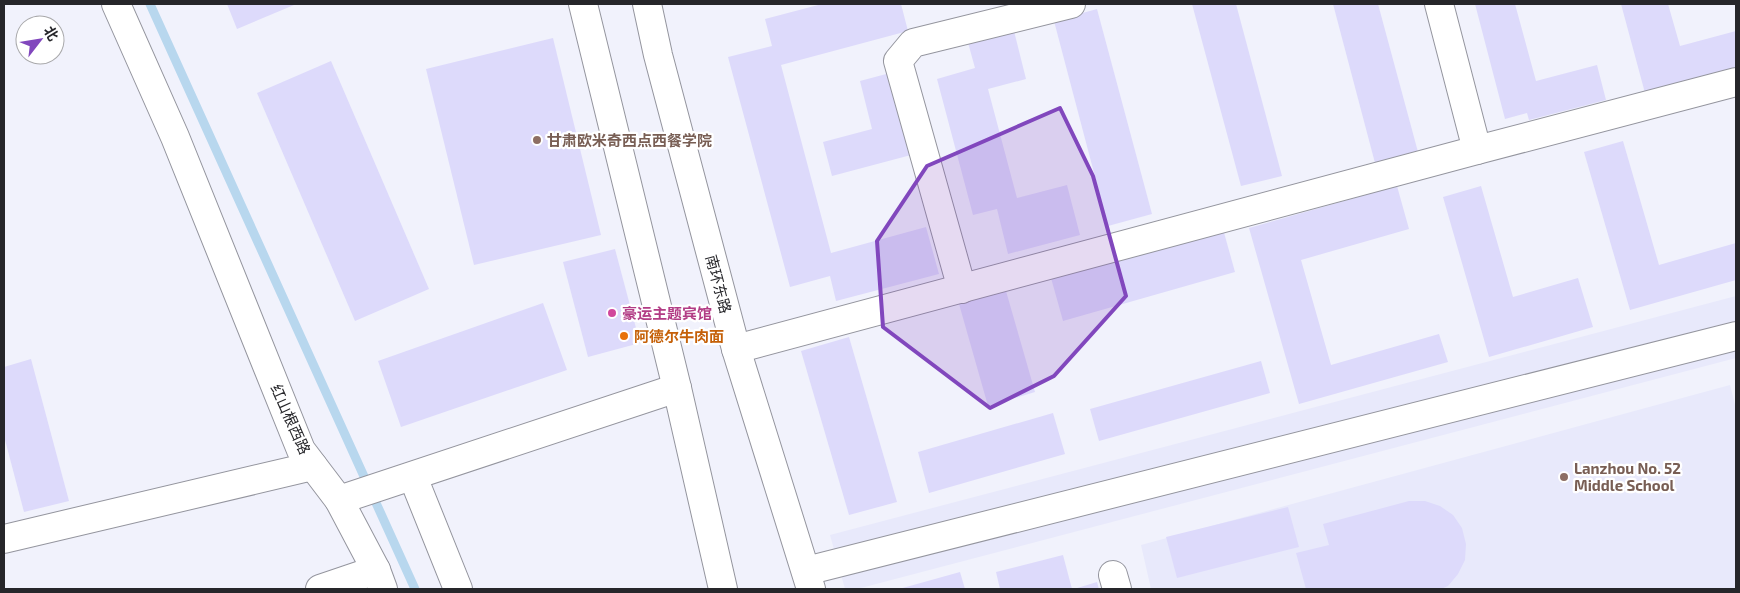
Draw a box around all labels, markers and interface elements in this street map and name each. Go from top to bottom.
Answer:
north arrow [15,15,65,65]
text: 北 [41,23,62,43]
place label: 甘肃欧米奇西点西餐学院 [547,131,712,149]
marker: 甘肃欧米奇西点西餐学院 [531,134,543,146]
street label: 南环东路 [703,253,735,315]
place label: 豪运主题宾馆 [622,304,712,322]
marker: 豪运主题宾馆 [606,307,618,319]
place label: 阿德尔牛肉面 [634,327,724,345]
marker: 阿德尔牛肉面 [618,330,630,342]
street label: 红山根西路 [268,381,314,457]
place label: Lanzhou No. 52 Middle School [1574,459,1681,494]
marker: Lanzhou No. 52 Middle School [1558,471,1570,483]

